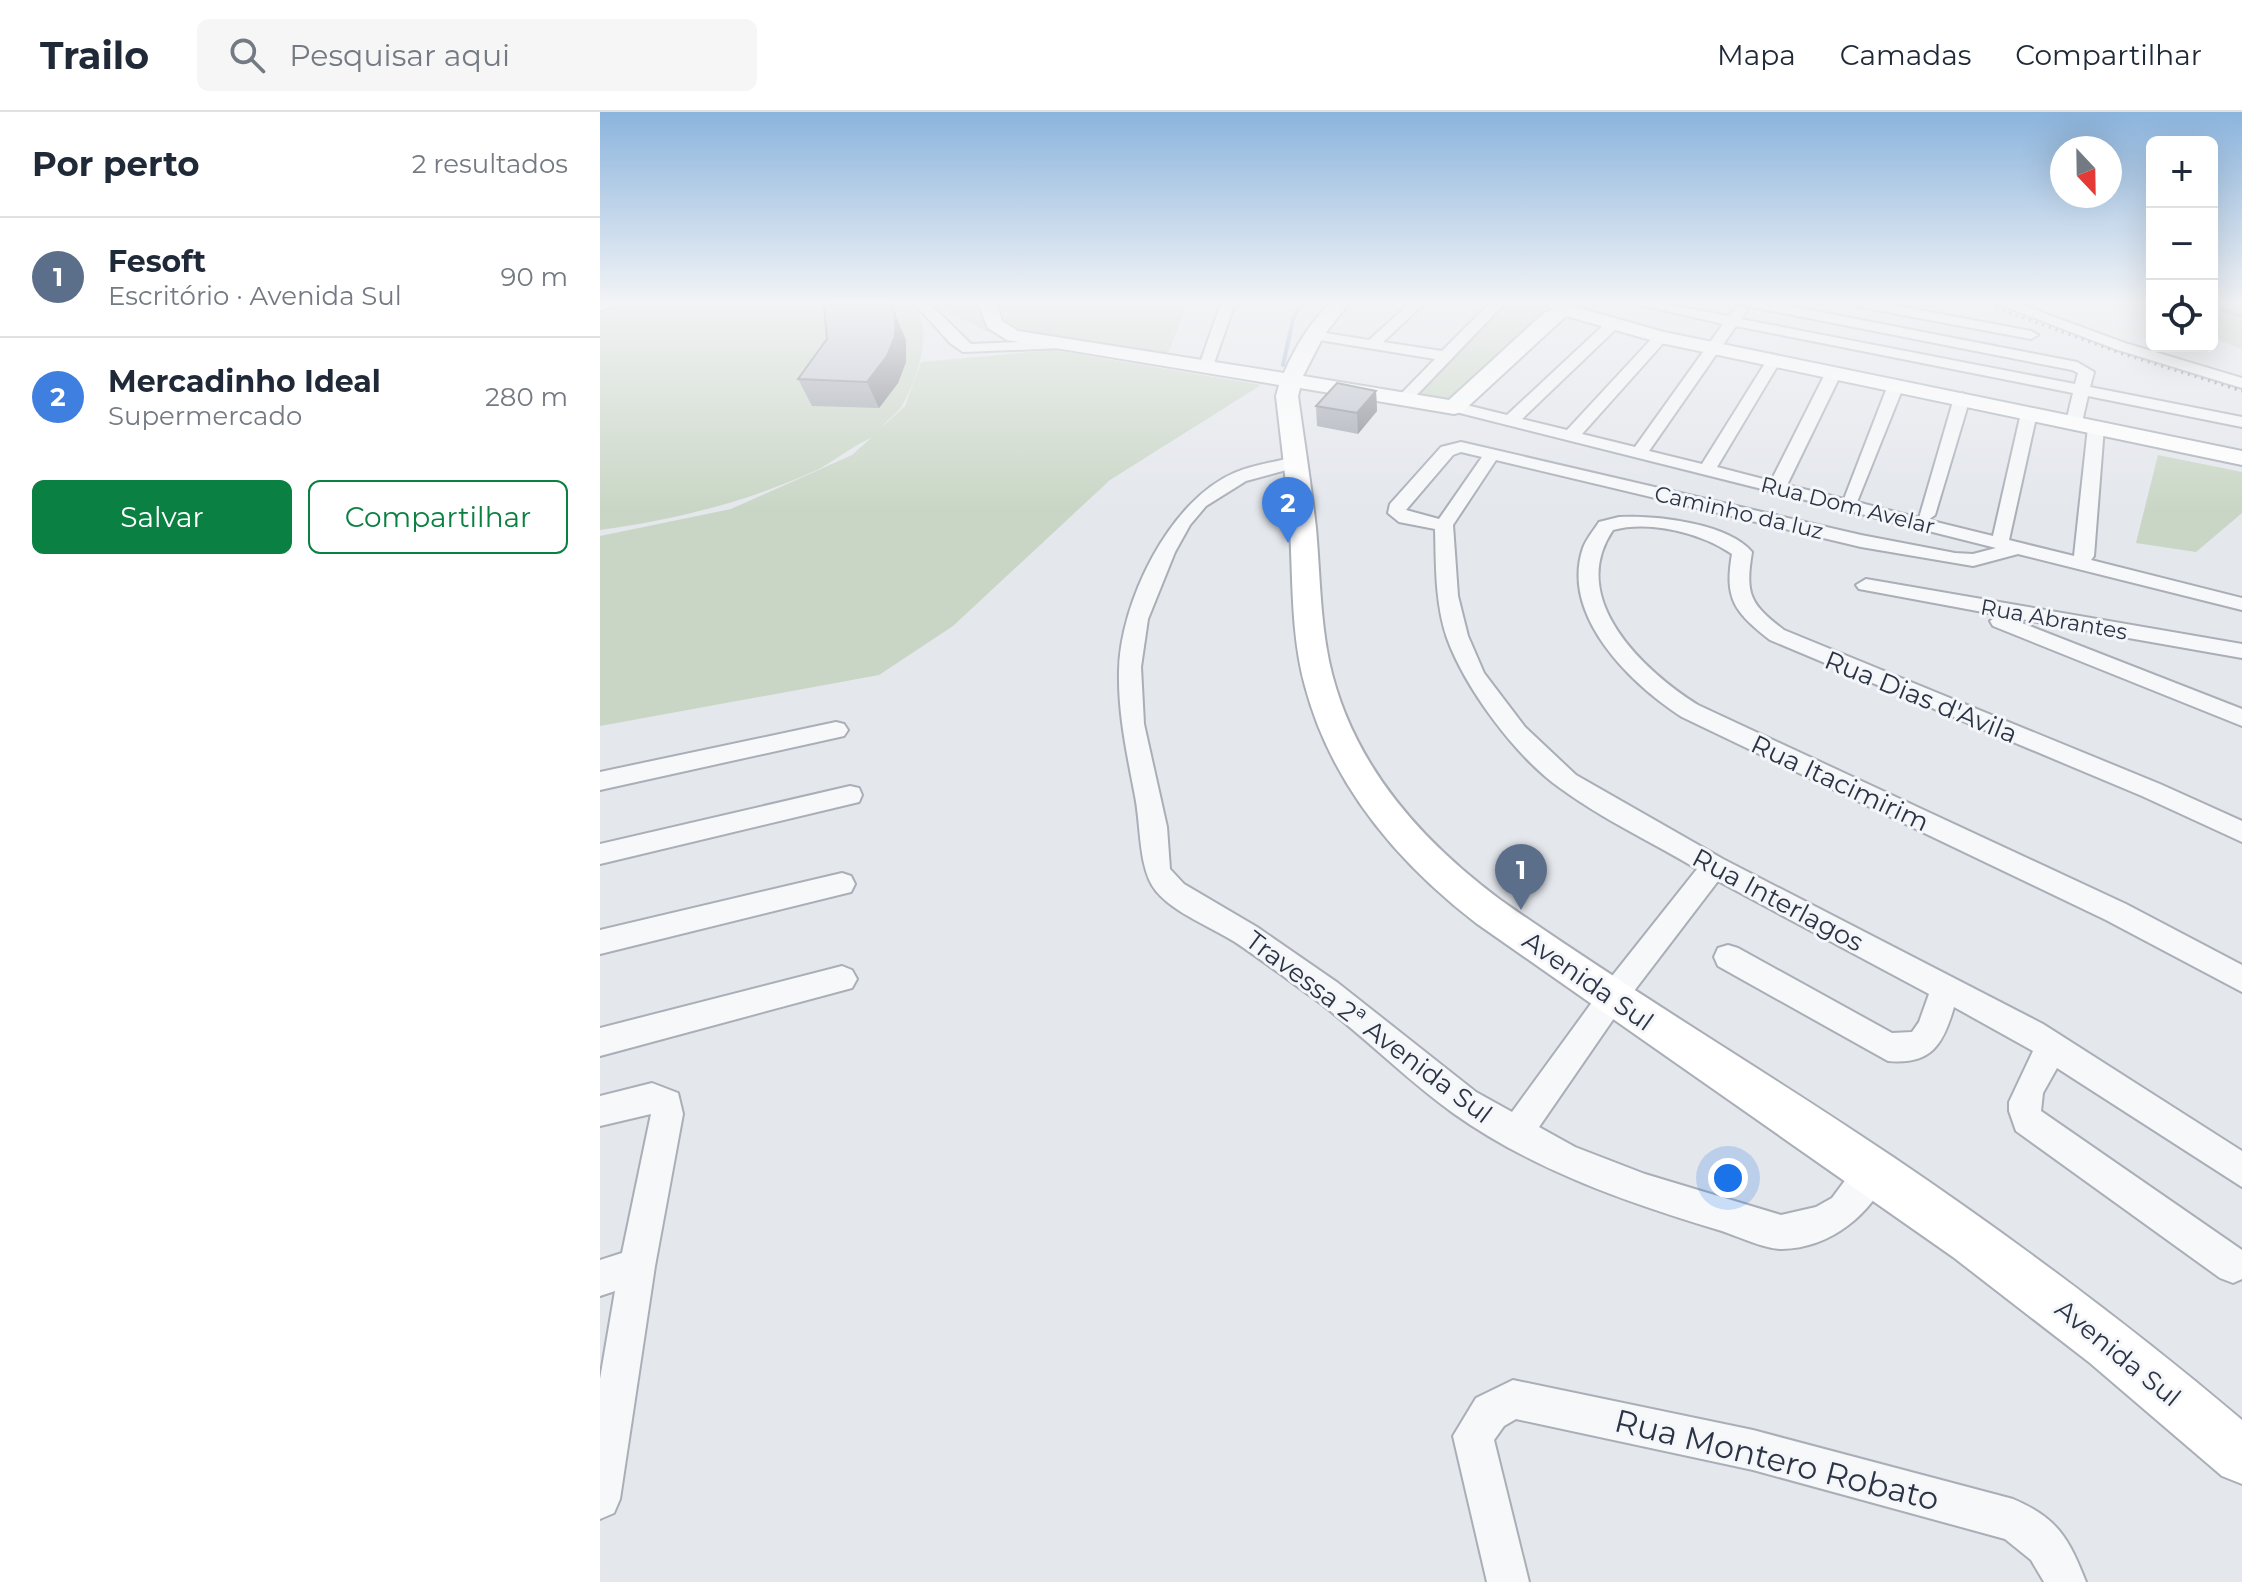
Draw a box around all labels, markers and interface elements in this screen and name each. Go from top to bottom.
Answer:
search box [197,19,757,91]
text: Trailo [40,32,149,79]
icon: search [225,33,269,77]
text: Pesquisar aqui [289,37,510,74]
text: Mapa [1717,38,1796,72]
text: Camadas [1840,38,1971,72]
text: Compartilhar [2015,38,2202,72]
north arrow [2050,136,2122,208]
map controls [2146,136,2218,352]
button: + [2146,136,2218,208]
text: Por perto [32,143,200,185]
text: 2 resultados [412,148,568,180]
button: − [2146,208,2218,280]
text: Fesoft [108,243,206,280]
text: 1 [53,261,63,293]
text: 90 m [501,261,568,293]
text: Escritório · Avenida Sul [108,280,402,312]
button: locate [2146,280,2218,352]
text: Mercadinho Ideal [108,363,381,400]
text: 2 [50,381,66,413]
text: 280 m [485,381,568,413]
text: Supermercado [108,400,302,432]
street label: Rua Dom Avelar [1758,471,1938,540]
pin: 2 [1262,477,1314,543]
button: Salvar [32,480,292,554]
button: Compartilhar [308,480,568,554]
street label: Caminho da luz [1652,480,1826,545]
street label: Rua Abrantes [1978,593,2130,646]
street label: Rua Dias d'Avila [1820,644,2022,750]
street label: Rua Itacimirim [1746,728,1934,838]
street label: Rua Interlagos [1687,842,1869,958]
pin: 1 [1495,844,1547,910]
street label: Travessa 2ª Avenida Sul [1240,924,1498,1130]
street label: Avenida Sul [1516,924,1660,1038]
your location [1708,1158,1748,1198]
street label: Avenida Sul [2049,1293,2187,1413]
street label: Rua Montero Robato [1611,1400,1943,1519]

